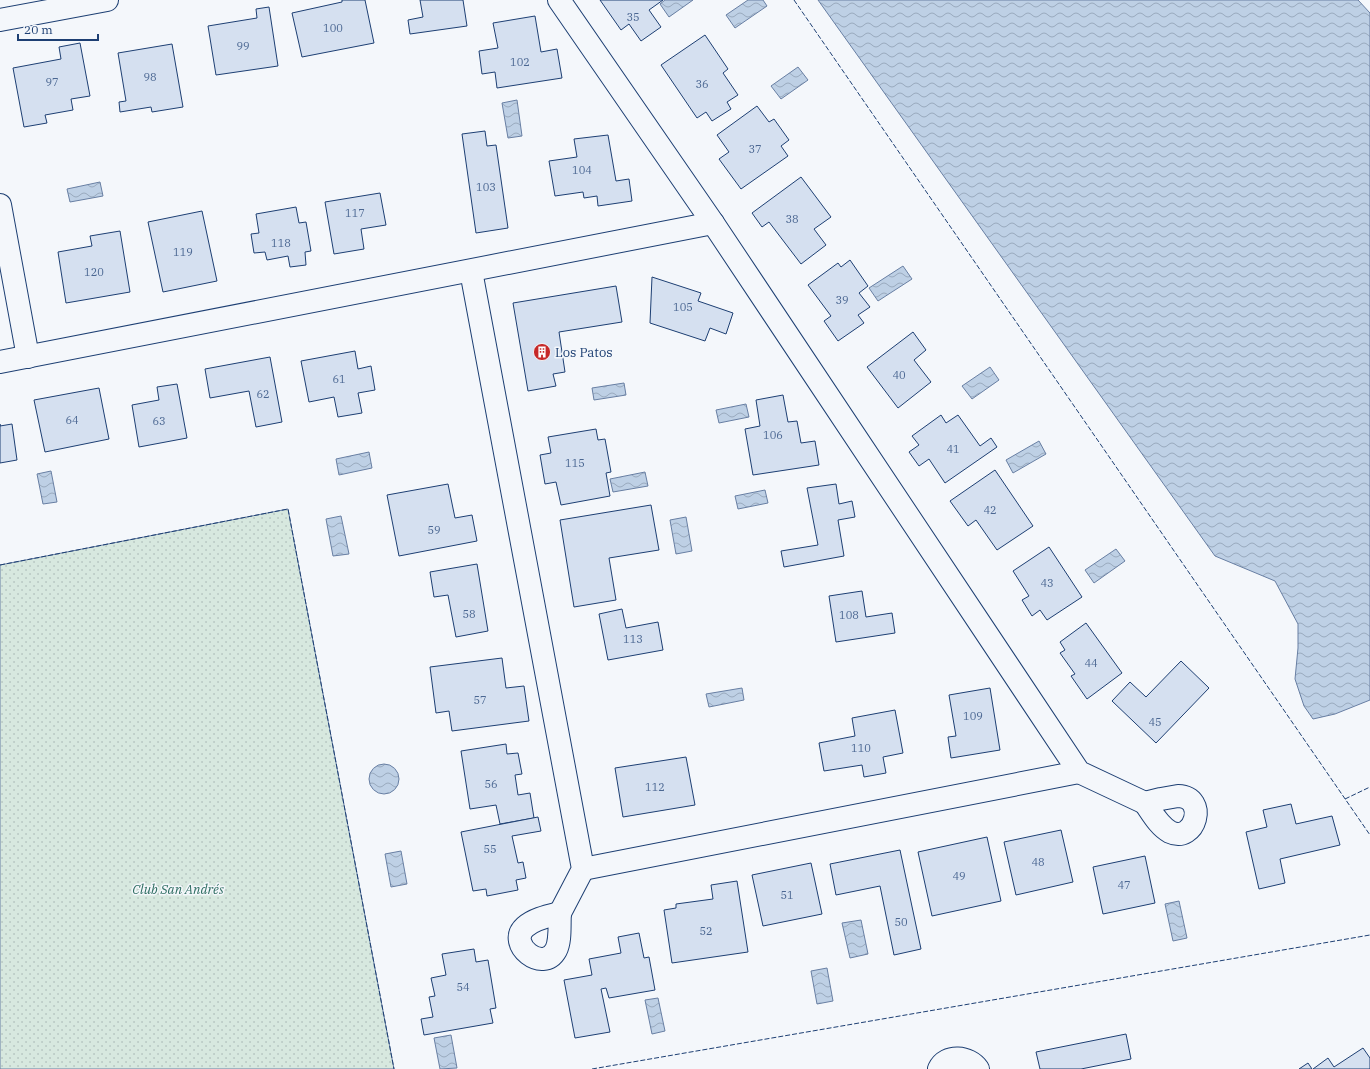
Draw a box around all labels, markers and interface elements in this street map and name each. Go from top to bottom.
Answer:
house number: 35 [626,10,640,24]
scale bar [18,16,98,42]
house number: 100 [323,21,343,35]
text: 20 m [24,22,53,37]
house number: 99 [236,39,250,53]
house number: 102 [510,55,530,69]
house number: 98 [143,70,157,84]
house number: 97 [45,75,59,89]
house number: 36 [695,77,709,91]
house number: 37 [748,142,762,156]
house number: 104 [572,163,592,177]
house number: 103 [476,180,496,194]
house number: 117 [345,206,365,220]
house number: 38 [785,212,799,226]
house number: 118 [271,236,291,250]
house number: 119 [173,245,193,259]
house number: 120 [84,265,104,279]
house number: 39 [835,293,849,307]
house number: 105 [673,300,693,314]
building icon: Los Patos [532,342,552,362]
place label: Los Patos [555,344,613,361]
house number: 40 [892,368,906,382]
house number: 61 [332,372,346,386]
house number: 62 [256,387,270,401]
house number: 64 [65,413,79,427]
house number: 63 [152,414,166,428]
house number: 106 [763,428,783,442]
house number: 41 [946,442,960,456]
house number: 115 [565,456,585,470]
house number: 42 [983,503,997,517]
house number: 59 [427,523,441,537]
house number: 43 [1040,576,1054,590]
house number: 58 [462,607,476,621]
house number: 108 [839,608,859,622]
house number: 113 [623,632,643,646]
house number: 44 [1084,656,1098,670]
house number: 57 [473,693,487,707]
house number: 109 [963,709,983,723]
house number: 45 [1148,715,1162,729]
house number: 110 [851,741,871,755]
house number: 56 [484,777,498,791]
house number: 112 [645,780,665,794]
house number: 55 [483,842,497,856]
house number: 48 [1031,855,1045,869]
house number: 49 [952,869,966,883]
house number: 47 [1117,878,1131,892]
park label: Club San Andrés [132,881,224,898]
house number: 51 [780,888,794,902]
house number: 50 [894,915,908,929]
house number: 52 [699,924,713,938]
house number: 54 [456,980,470,994]

